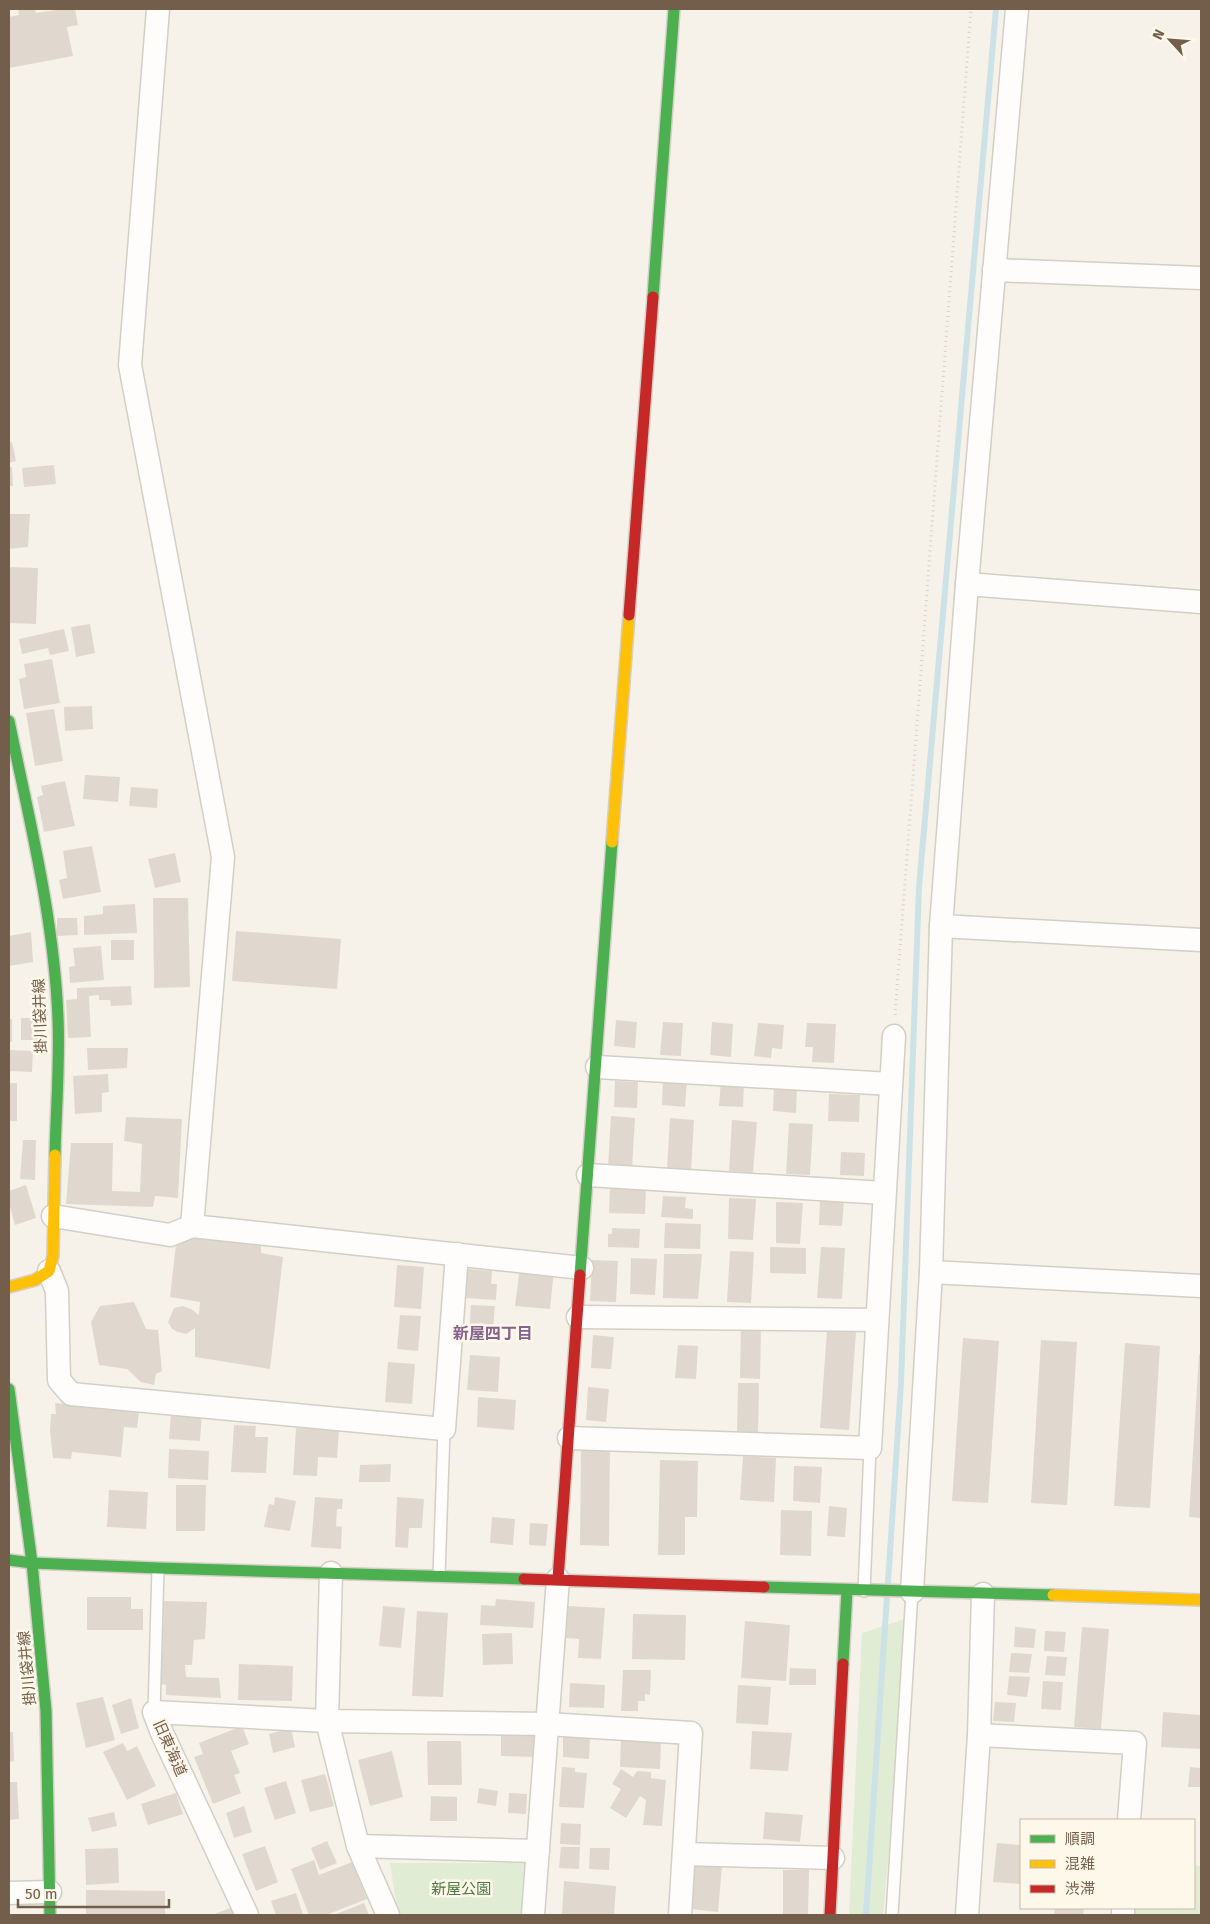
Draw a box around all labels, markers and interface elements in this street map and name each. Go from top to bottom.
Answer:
north arrow [1145,15,1195,65]
text: N [1149,27,1168,42]
street label: 掛川袋井線 [30,978,50,1054]
district label: 新屋四丁目 [453,1324,533,1343]
street label: 掛川袋井線 [15,1630,39,1706]
street label: 旧東海道 [150,1717,190,1779]
legend [1020,1819,1195,1909]
text: 順調 [1065,1830,1095,1848]
text: 混雑 [1065,1855,1095,1873]
scale bar [18,1876,169,1908]
park label: 新屋公園 [431,1880,491,1898]
text: 渋滞 [1065,1880,1095,1898]
text: 50 m [25,1885,58,1903]

